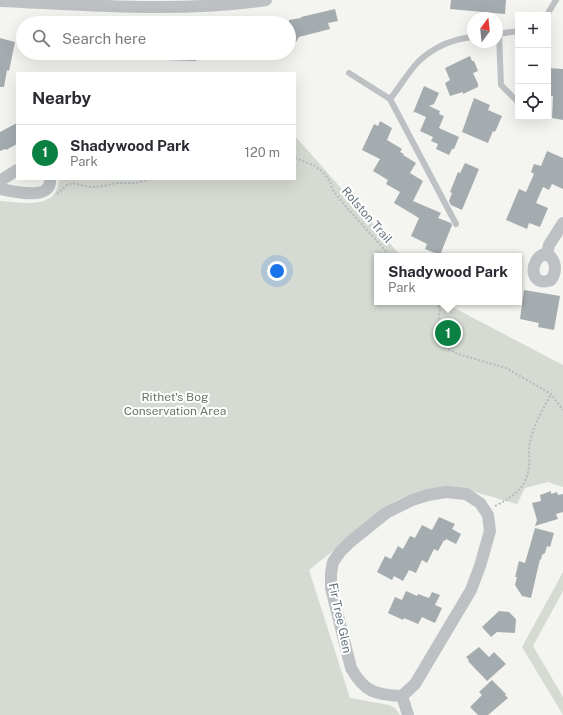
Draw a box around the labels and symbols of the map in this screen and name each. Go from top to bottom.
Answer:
north arrow [467,12,503,48]
street label: Rolston Trail [339,184,395,246]
your location [267,261,287,281]
pin: 1 [435,318,461,348]
park label: Rithet's Bog Conservation Area [124,390,226,418]
street label: Fir Tree Glen [326,582,354,654]

